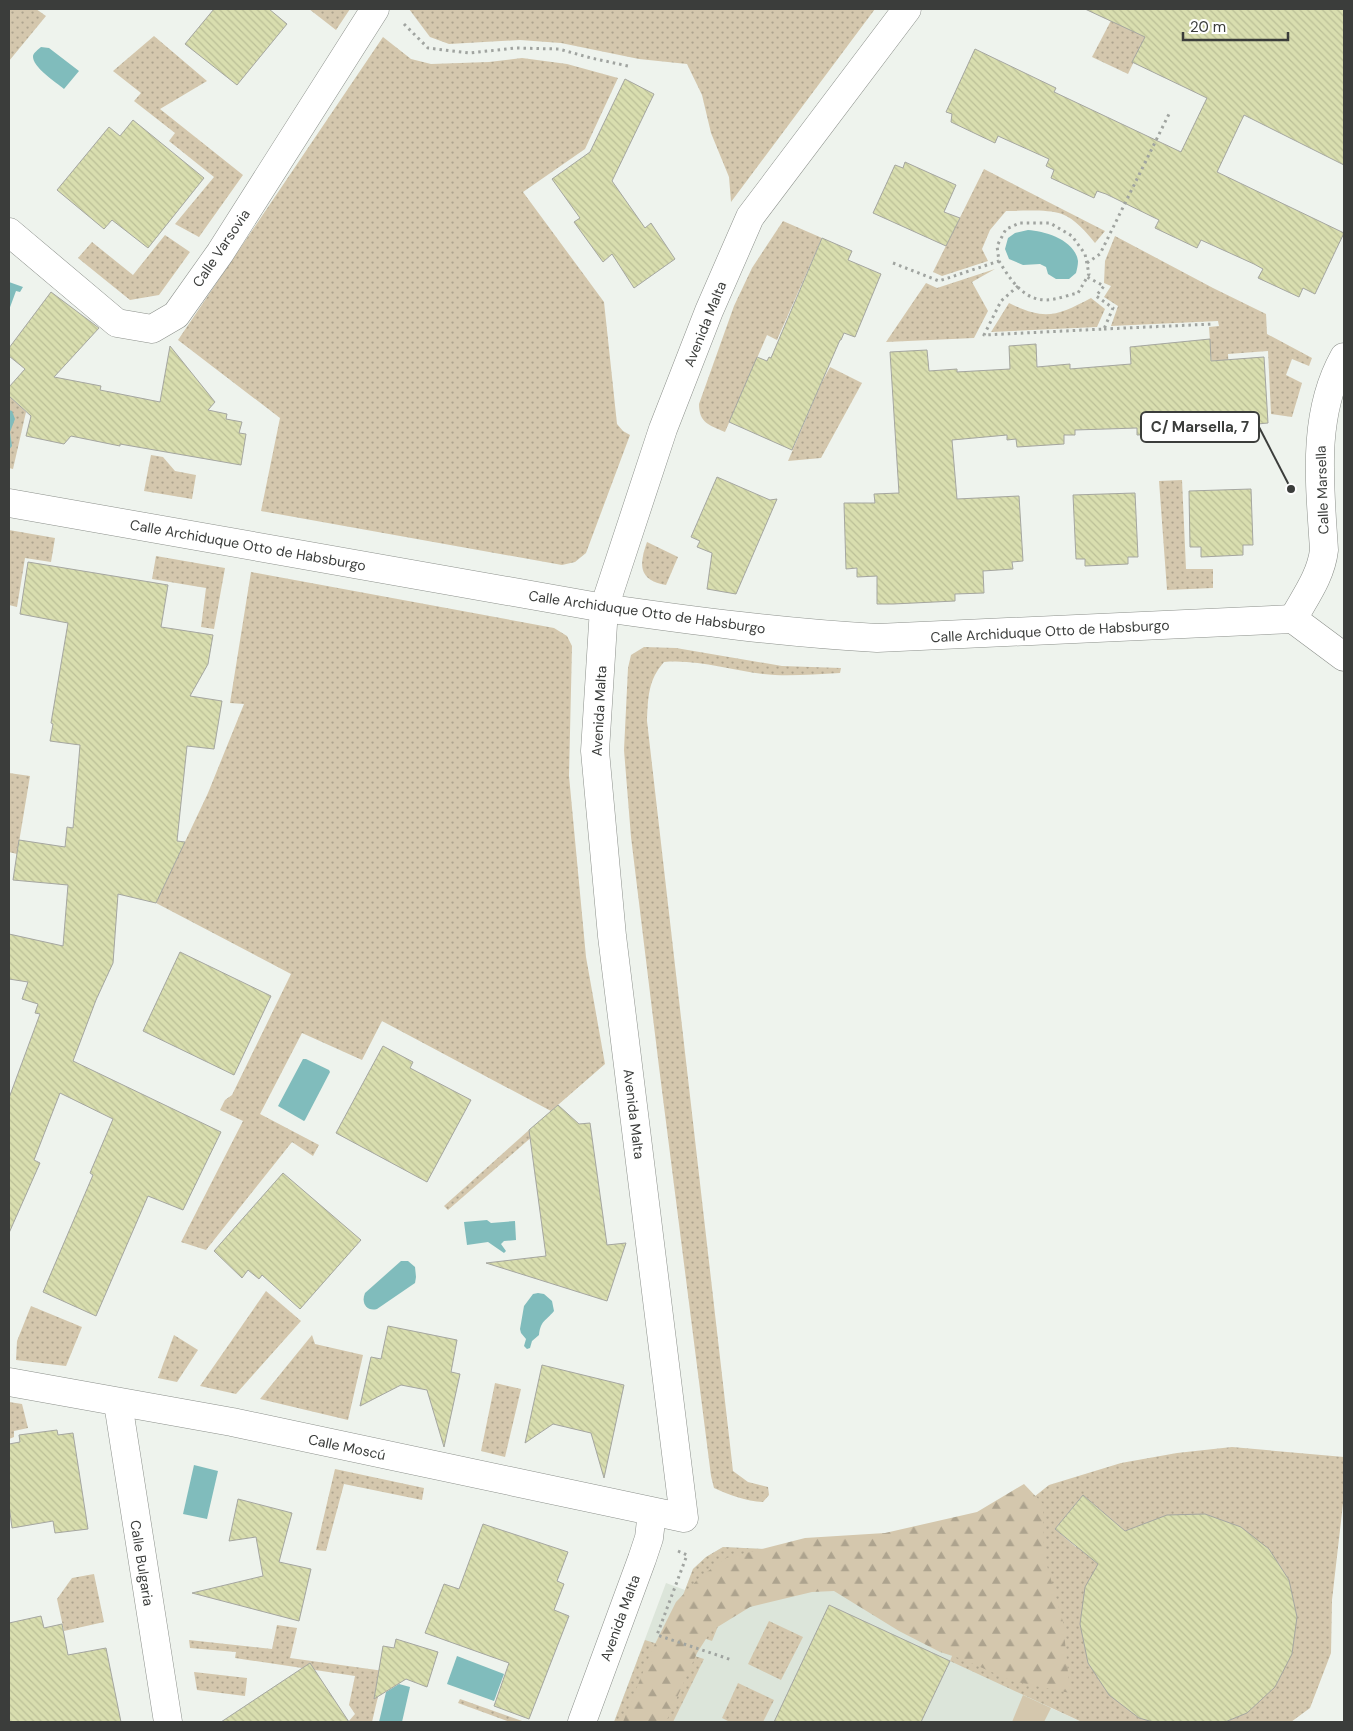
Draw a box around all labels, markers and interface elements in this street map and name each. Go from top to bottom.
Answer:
scale bar [1183,10,1288,42]
text: 20 m [1190,17,1226,37]
street label: Calle Varsovia [188,206,254,290]
street label: Avenida Malta [680,279,730,369]
callout: C/ Marsella, 7 [1141,412,1259,442]
text: C/ Marsella, 7 [1151,417,1249,437]
street label: Calle Marsella [1311,445,1333,535]
street label: Calle Archiduque Otto de Habsburgo [129,515,367,575]
street label: Calle Archiduque Otto de Habsburgo [527,586,767,638]
street label: Calle Archiduque Otto de Habsburgo [930,616,1170,646]
street label: Avenida Malta [588,665,610,757]
street label: Avenida Malta [620,1068,648,1160]
street label: Calle Moscú [307,1430,387,1464]
street label: Calle Bulgaria [126,1519,158,1607]
street label: Avenida Malta [596,1572,644,1664]

